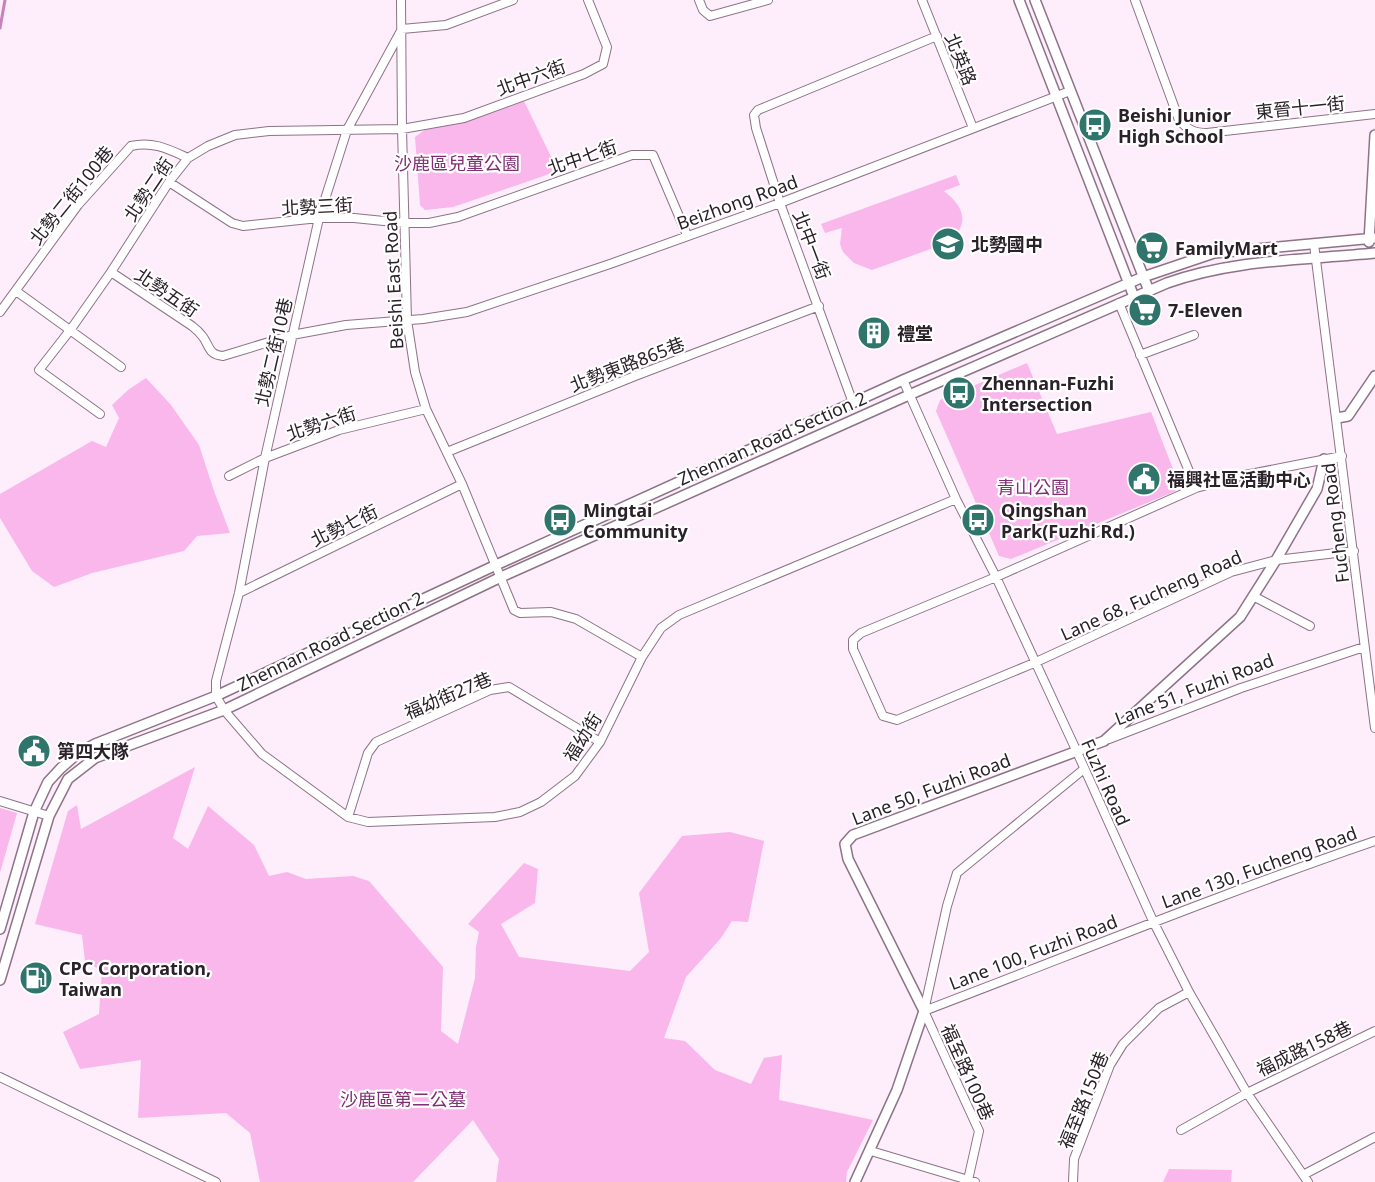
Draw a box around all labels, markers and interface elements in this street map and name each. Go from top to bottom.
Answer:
street label: 北英路 [940,29,982,89]
street label: 北中六街 [493,53,569,101]
street label: 東晉十一街 [1254,90,1346,124]
place label: Beishi Junior High School [1118,103,1231,148]
bus stop icon: Beishi Junior High School [1077,107,1113,143]
street label: 北中七街 [544,134,620,180]
street label: 北勢二街100巷 [24,140,118,250]
park label: 沙鹿區兒童公園 [394,151,520,175]
street label: 北勢二街 [118,152,178,226]
street label: Beizhong Road [673,169,801,235]
street label: 北勢三街 [280,192,354,220]
street label: 北中一街 [788,207,836,283]
street label: Beishi East Road [377,210,409,350]
school or university icon: 北勢國中 [930,226,966,262]
supermarket icon: FamilyMart [1134,230,1170,266]
place label: 北勢國中 [971,232,1043,256]
place label: FamilyMart [1175,236,1278,260]
street label: 北勢五街 [130,262,204,322]
supermarket icon: 7-Eleven [1127,292,1163,328]
street label: 北勢二街10巷 [249,295,297,409]
place label: 7-Eleven [1168,298,1243,322]
building icon: 禮堂 [856,315,892,351]
place label: 禮堂 [897,321,933,345]
street label: 北勢東路865巷 [566,331,688,397]
place label: Zhennan-Fuzhi Intersection [982,371,1114,416]
bus stop icon: Zhennan-Fuzhi Intersection [941,375,977,411]
street label: Zhennan Road Section 2 [674,385,870,491]
street label: 北勢六街 [283,400,359,446]
public building icon: 福興社區活動中心 [1126,461,1162,497]
street label: Fucheng Road [1316,462,1354,584]
place label: 福興社區活動中心 [1167,467,1311,491]
park label: 青山公園 [997,475,1069,499]
street label: 北勢七街 [306,498,382,552]
place label: Mingtai Community [583,498,688,543]
place label: Qingshan Park(Fuzhi Rd.) [1001,498,1135,543]
bus stop icon: Mingtai Community [542,502,578,538]
bus stop icon: Qingshan Park(Fuzhi Rd.) [960,502,996,538]
street label: Lane 68, Fucheng Road [1057,544,1245,646]
street label: Zhennan Road Section 2 [233,585,427,697]
street label: Lane 51, Fuzhi Road [1111,648,1277,730]
street label: 福幼街27巷 [401,666,495,724]
street label: 福幼街 [558,708,606,766]
public building icon: 第四大隊 [16,733,52,769]
street label: Fuzhi Road [1076,735,1136,829]
place label: 第四大隊 [57,739,129,763]
street label: Lane 50, Fuzhi Road [848,748,1014,830]
street label: Lane 130, Fucheng Road [1158,820,1360,914]
street label: Lane 100, Fuzhi Road [945,909,1121,995]
place label: CPC Corporation, Taiwan [59,956,211,1001]
fuel station icon: CPC Corporation, Taiwan [18,960,54,996]
street label: 福成路158巷 [1253,1015,1355,1081]
street label: 福至路100巷 [936,1020,1000,1124]
street label: 福至路150巷 [1053,1048,1113,1152]
park label: 沙鹿區第二公墓 [340,1087,466,1111]

